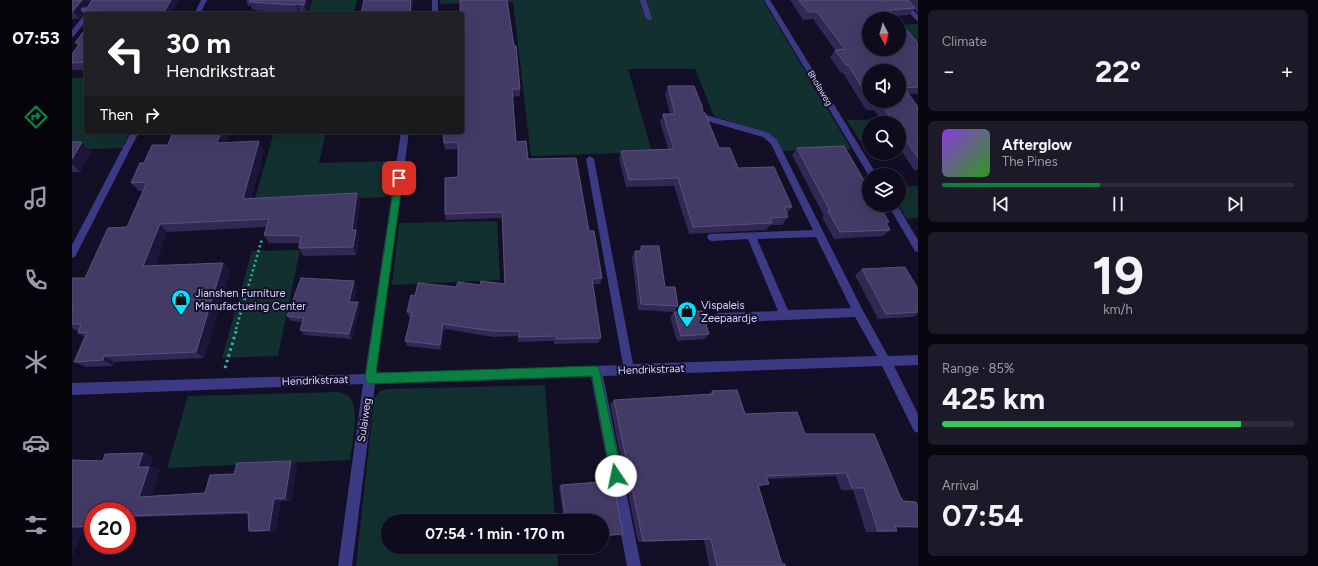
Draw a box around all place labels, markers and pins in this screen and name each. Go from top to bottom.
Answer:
pin [382,161,416,195]
place label: Jianshen Furniture Manufactueing Center [195,287,306,313]
shop icon: Jianshen Furniture Manufactueing Center [170,288,192,316]
place label: Vispaleis Zeepaardje [701,299,757,325]
shop icon: Vispaleis Zeepaardje [676,300,698,328]

